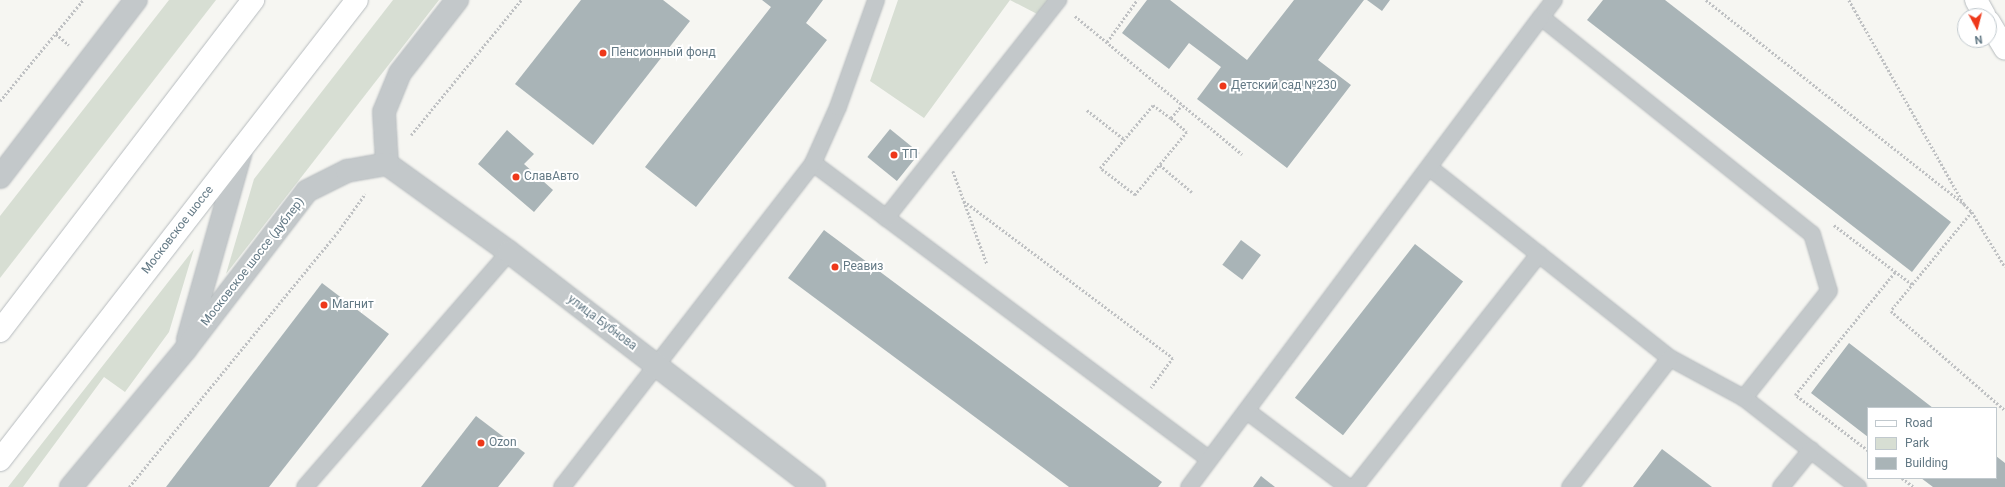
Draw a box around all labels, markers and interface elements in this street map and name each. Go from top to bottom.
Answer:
north arrow [1957,8,1997,48]
text: N [1974,32,1983,46]
place label: Пенсионный фонд [611,46,716,60]
marker: Пенсионный фонд [598,48,608,58]
place label: Детский сад №230 [1231,79,1337,93]
marker: Детский сад №230 [1218,81,1228,91]
place label: ТП [902,148,918,162]
marker: ТП [889,150,899,160]
place label: СлавАвто [524,170,579,184]
marker: СлавАвто [511,172,521,182]
street label: Московское шоссе [139,183,217,277]
street label: Московское шоссе (дублер) [198,195,308,329]
place label: Реавиз [843,260,883,274]
marker: Реавиз [830,262,840,272]
street label: улица Бубнова [565,292,639,354]
place label: Магнит [332,298,374,312]
marker: Магнит [319,300,329,310]
legend [1867,407,1997,479]
text: Road [1905,416,1933,430]
place label: Ozon [489,436,517,450]
text: Park [1905,436,1929,450]
marker: Ozon [476,438,486,448]
text: Building [1905,456,1948,470]

